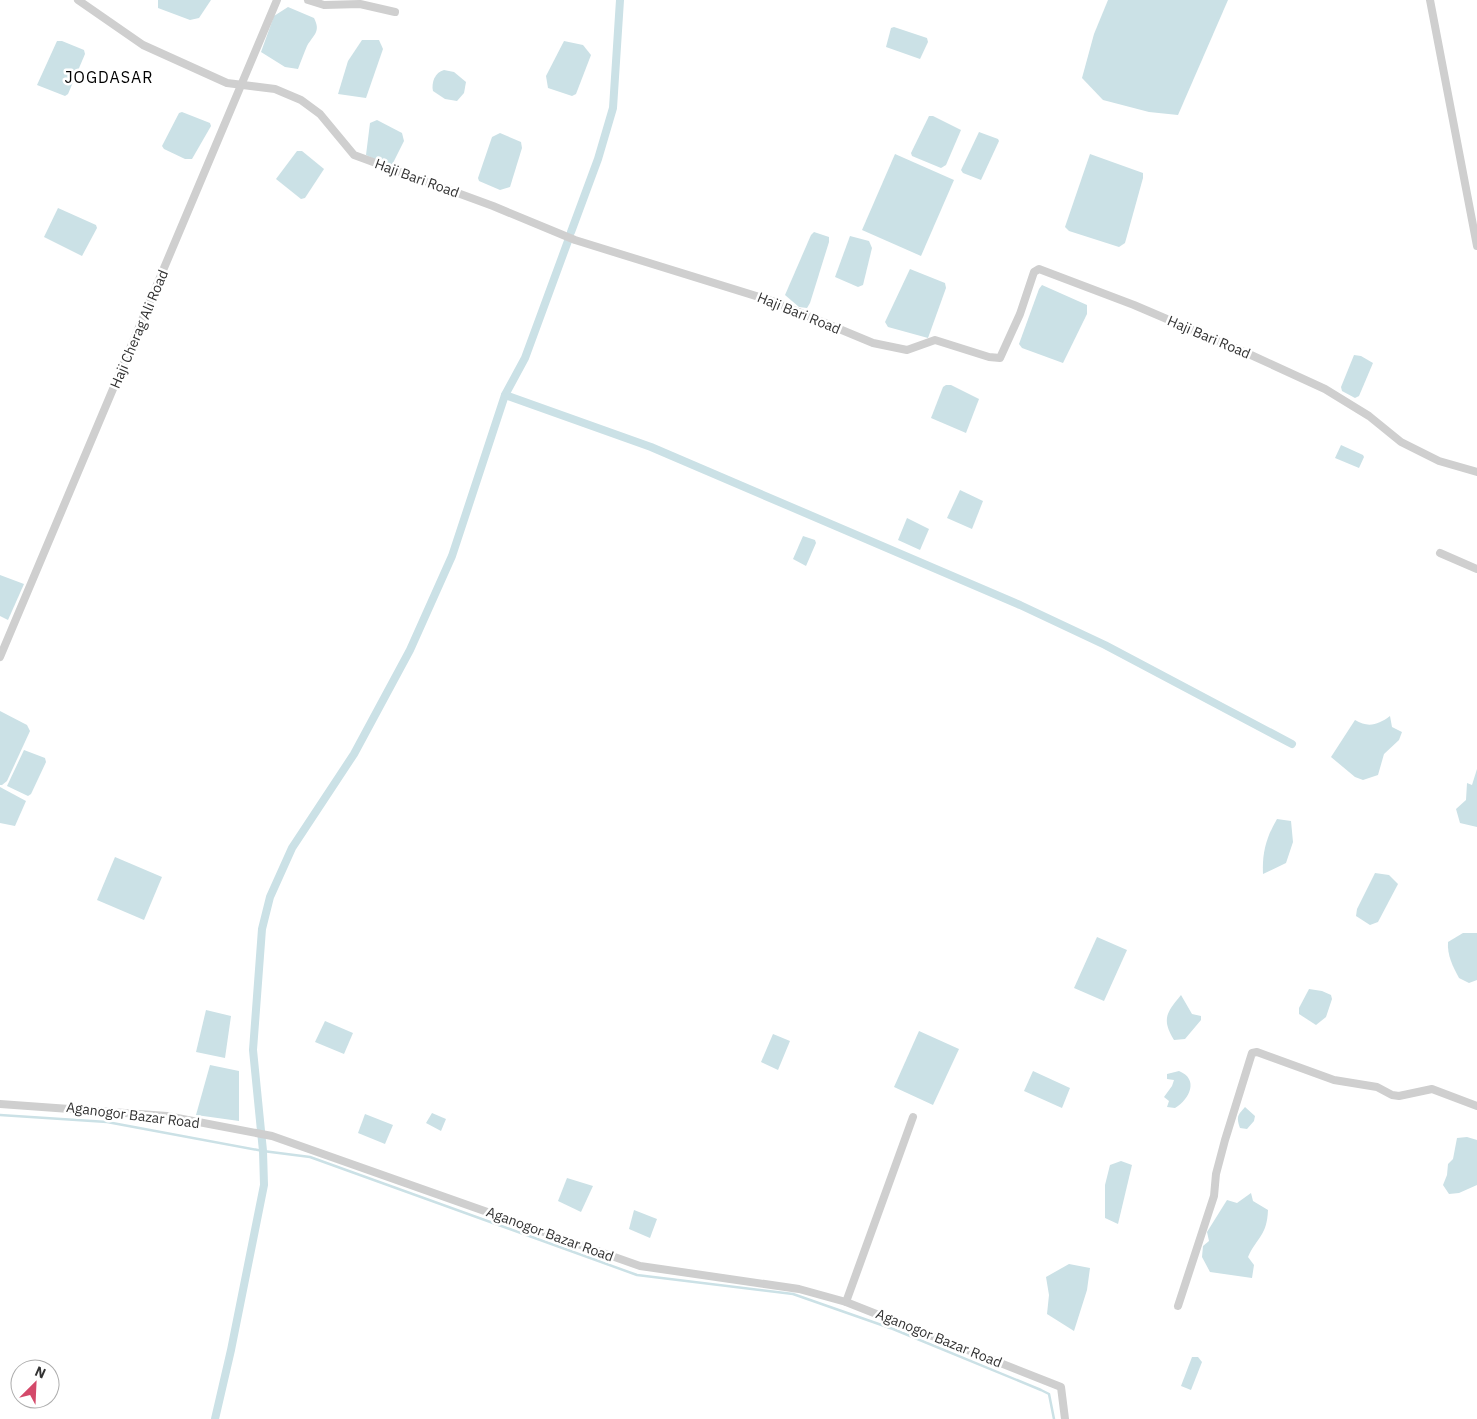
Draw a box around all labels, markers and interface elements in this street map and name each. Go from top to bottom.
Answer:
district label: JOGDASAR [64,67,154,87]
street label: Haji Bari Road [372,154,462,202]
street label: Haji Cherag Ali Road [106,267,172,391]
street label: Haji Bari Road [755,288,843,338]
street label: Haji Bari Road [1165,311,1253,363]
street label: Aganogor Bazar Road [65,1098,201,1132]
street label: Aganogor Bazar Road [484,1203,616,1265]
street label: Aganogor Bazar Road [873,1304,1005,1372]
north arrow [10,1359,60,1409]
text: N [32,1362,49,1382]

